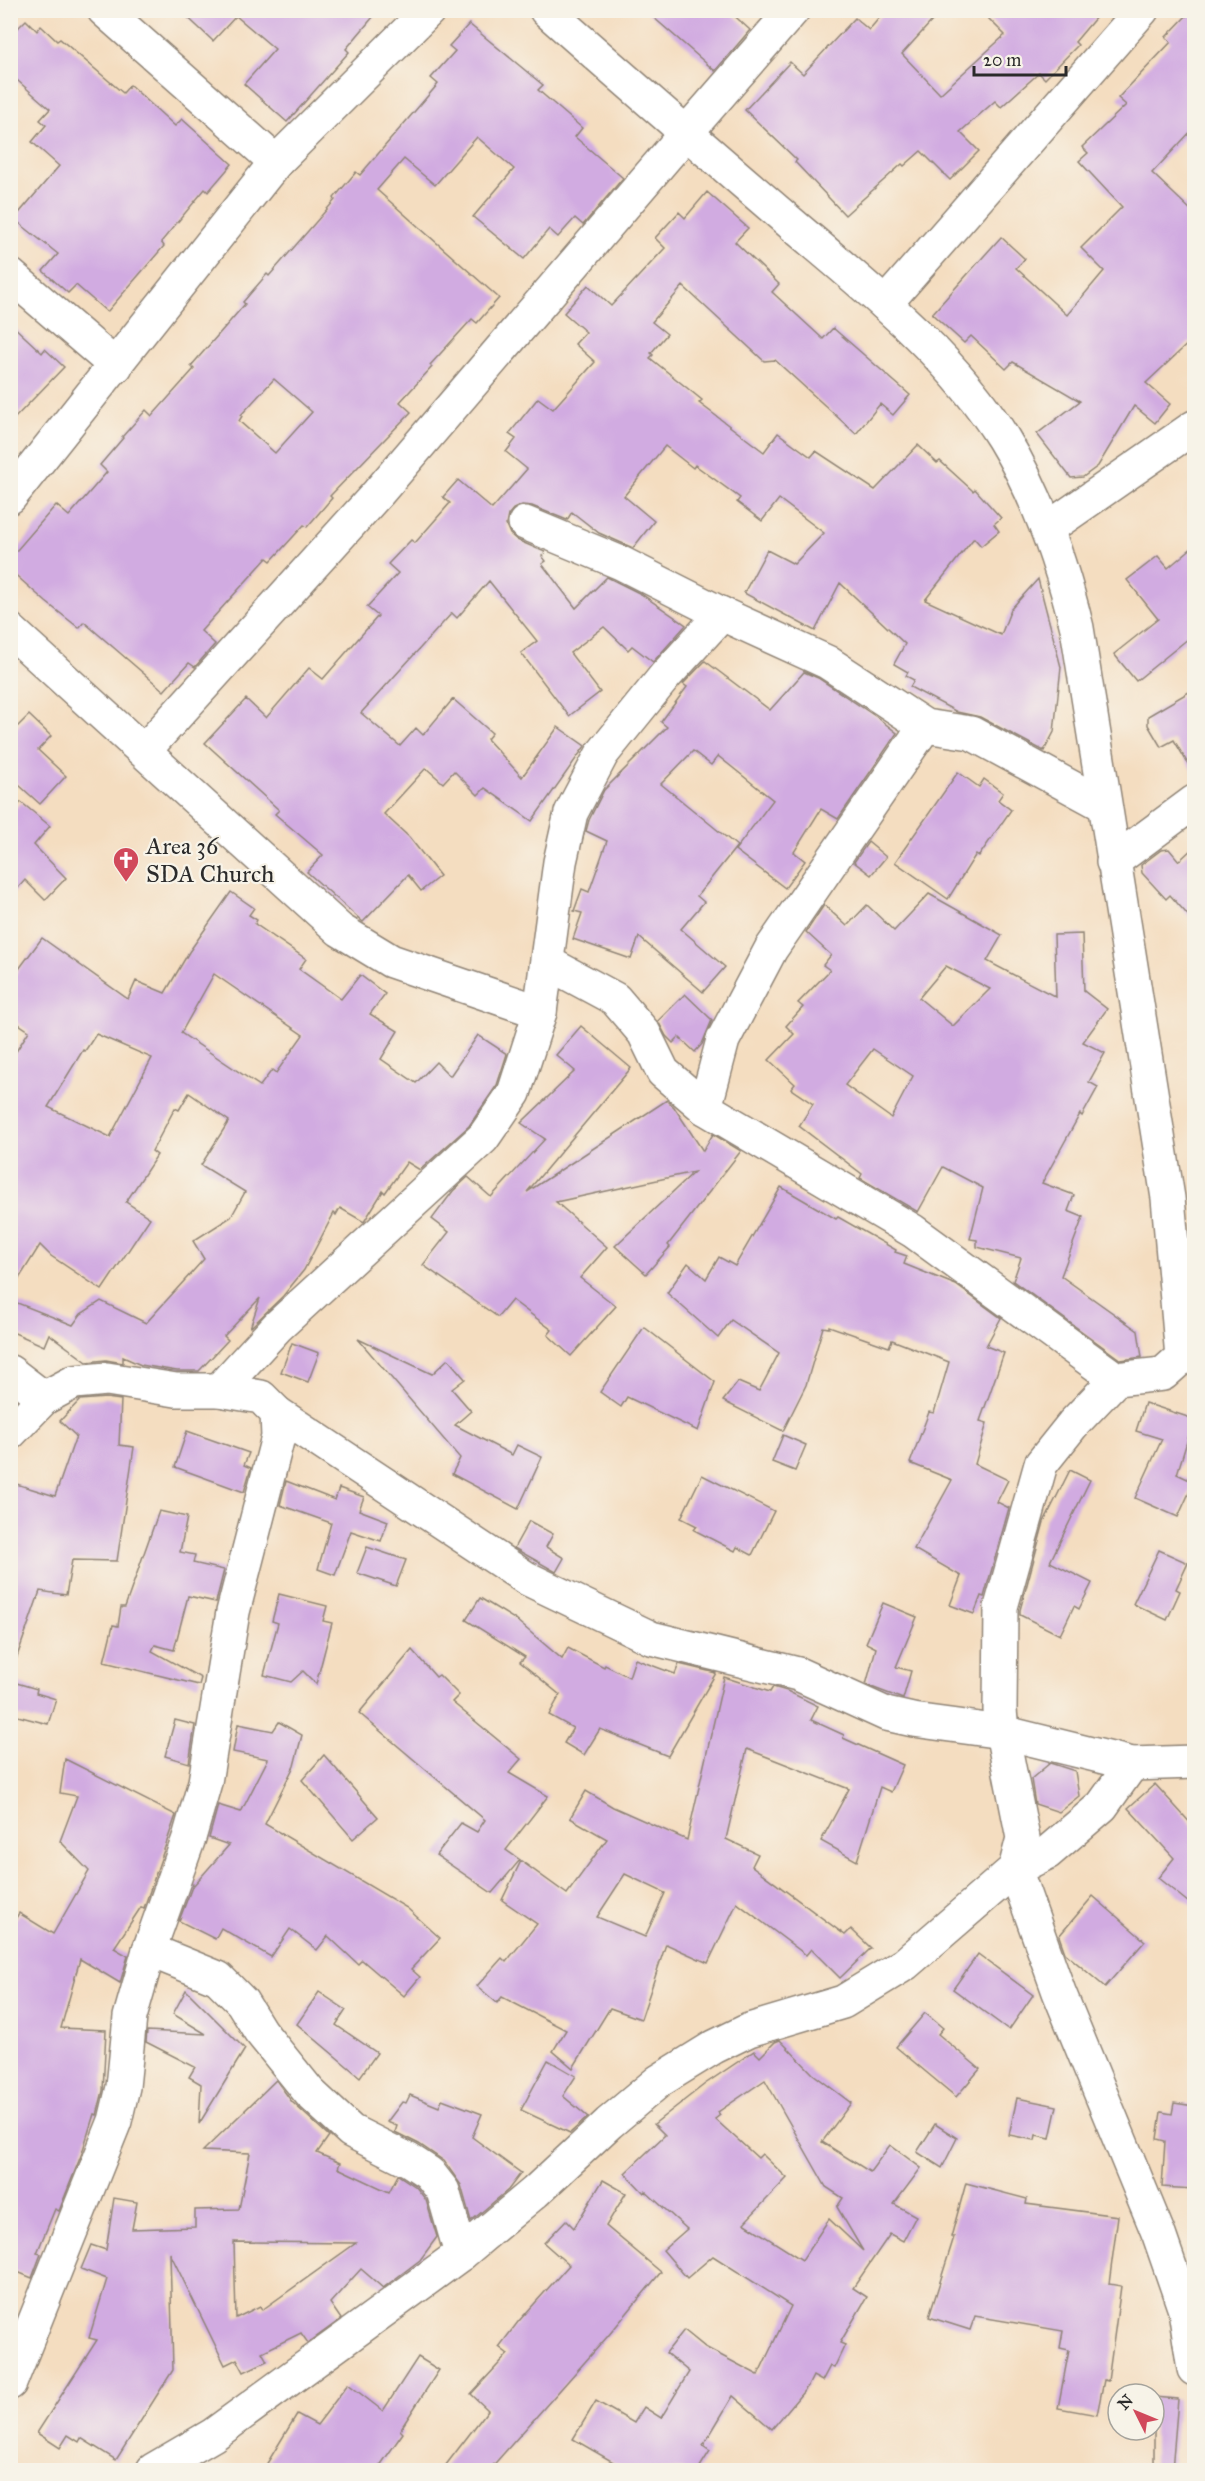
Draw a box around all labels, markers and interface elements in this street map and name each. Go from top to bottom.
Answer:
scale bar [974,39,1066,77]
text: 20 m [983,49,1021,71]
place label: Area 36 SDA Church [145,831,274,889]
church icon: Area 36 SDA Church [111,845,141,883]
north arrow [1106,2382,1166,2442]
text: N [1114,2390,1137,2414]

